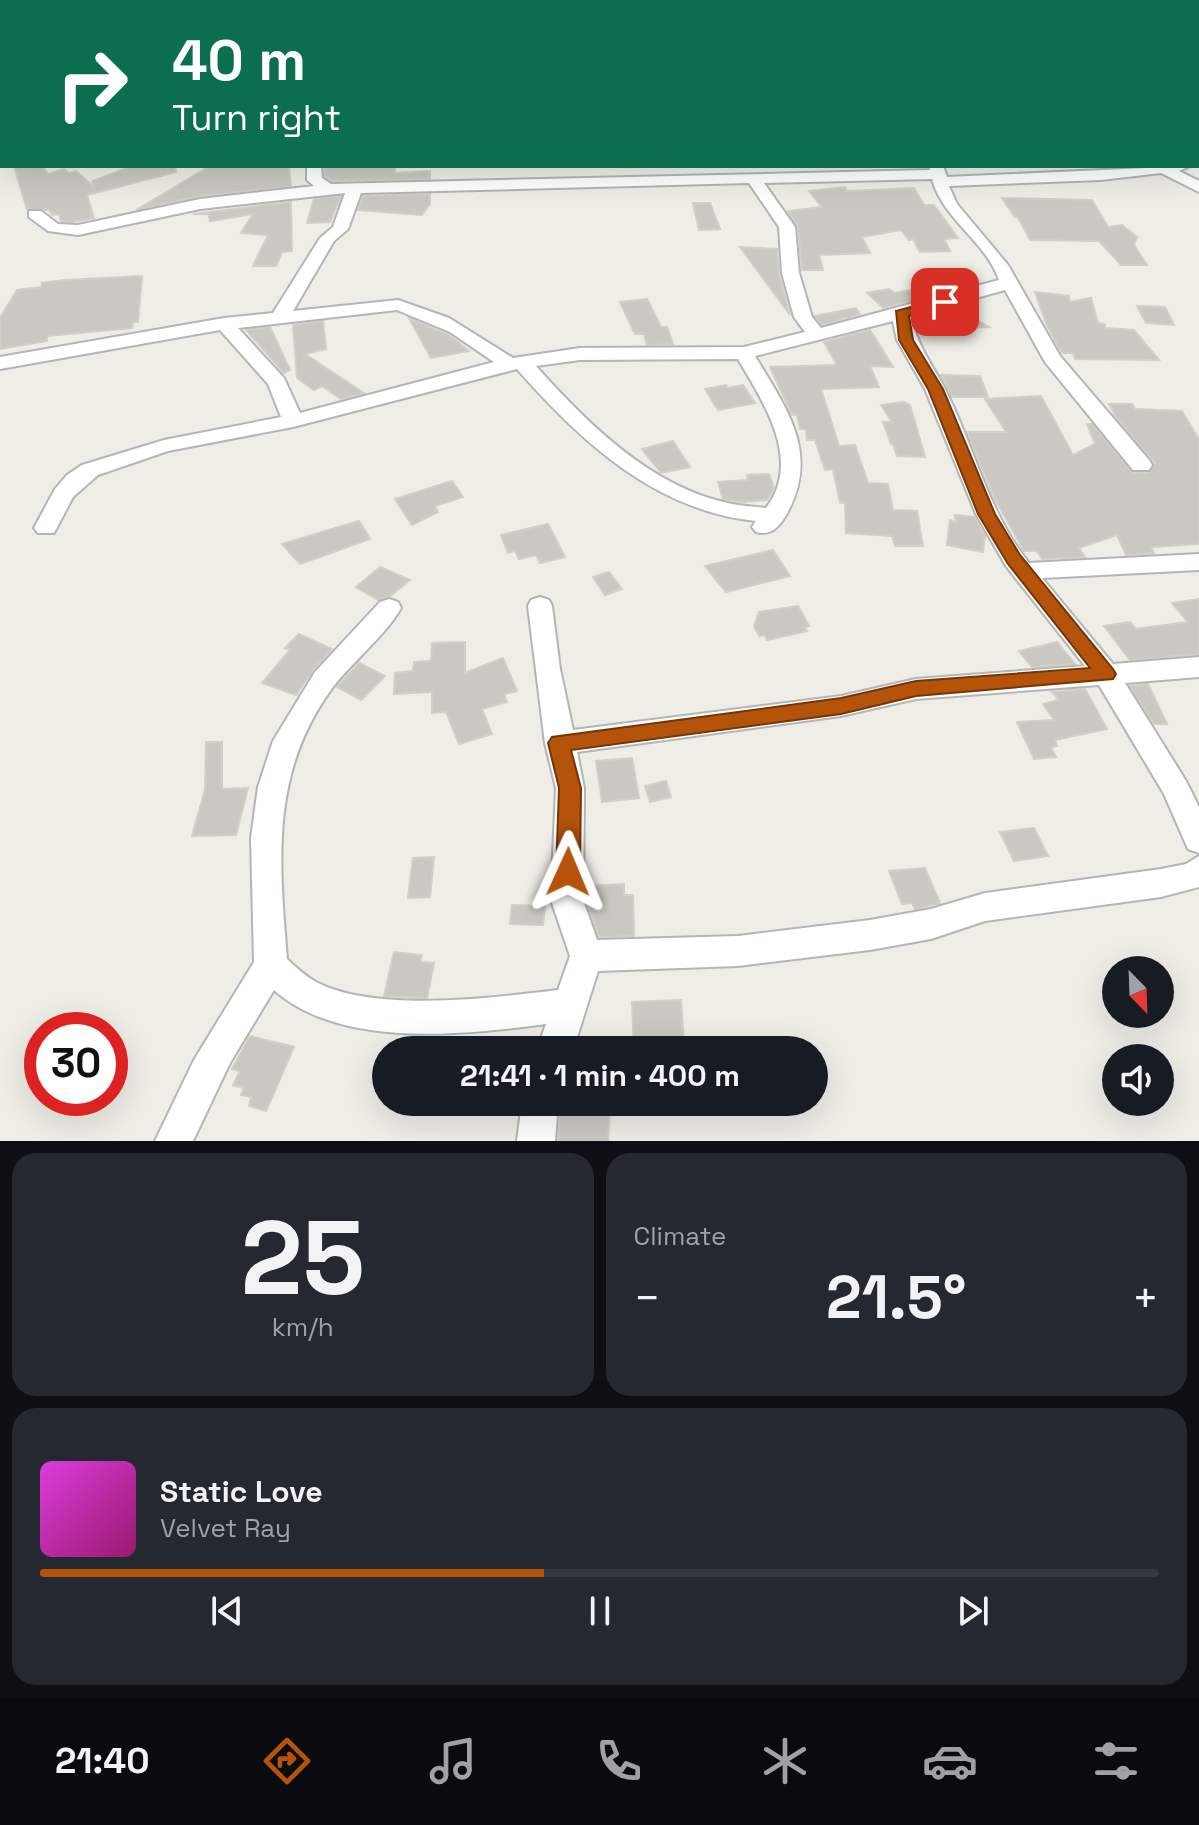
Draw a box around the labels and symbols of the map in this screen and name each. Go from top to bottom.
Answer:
pin [911,268,979,336]
position arrow [526,830,610,914]
north arrow [1102,956,1174,1028]
speed limit sign: 30 [24,1012,128,1116]

